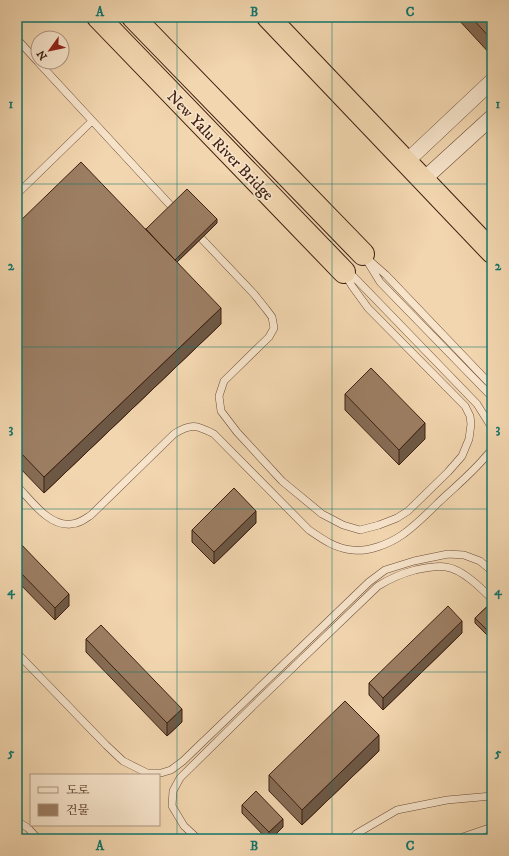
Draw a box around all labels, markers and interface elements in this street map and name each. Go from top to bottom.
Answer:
text: A [95,4,105,20]
text: B [250,4,258,20]
text: C [406,4,415,20]
north arrow [30,30,70,70]
text: N [34,47,51,63]
street label: New Yalu River Bridge [163,87,278,205]
text: 1 [9,96,14,112]
text: 1 [496,96,501,112]
text: 2 [8,258,15,274]
text: 2 [495,258,502,274]
text: 3 [9,421,14,437]
text: 3 [496,421,501,437]
text: 4 [6,583,15,600]
text: 4 [493,583,502,600]
text: 5 [7,745,15,761]
text: 5 [494,745,502,761]
legend [30,774,160,826]
text: 도로 [66,783,90,798]
text: 건물 [66,803,90,818]
text: A [95,838,105,854]
text: B [250,838,258,854]
text: C [406,838,415,854]

